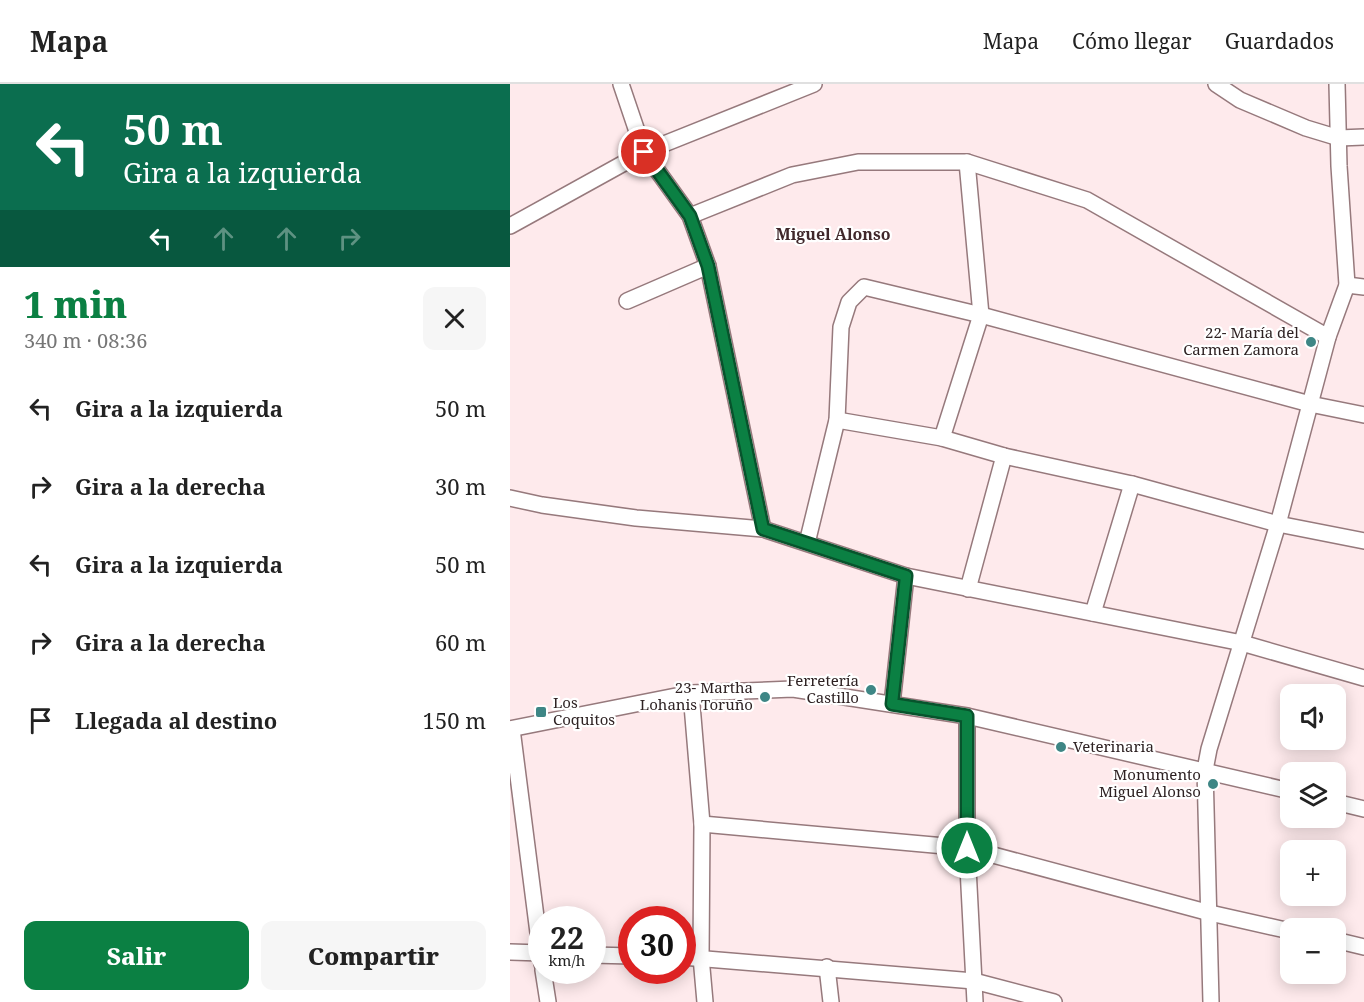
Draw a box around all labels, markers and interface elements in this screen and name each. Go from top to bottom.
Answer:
text: Mapa [30,22,108,60]
text: Mapa [983,27,1039,55]
text: Cómo llegar [1072,27,1192,55]
text: Guardados [1225,27,1334,55]
text: 50 m [123,100,223,157]
icon: left [24,108,102,186]
pin [618,126,669,177]
icon: arrive [627,135,660,168]
text: Gira a la izquierda [123,154,362,191]
icon: left [144,222,177,255]
icon: ahead [207,222,240,255]
icon: ahead [270,222,303,255]
icon: right [333,222,366,255]
district label: Miguel Alonso [775,223,891,245]
text: 1 min [24,280,127,329]
button: close [423,287,486,350]
place label: 22- María del Carmen Zamora [1183,322,1299,359]
text: 340 m · 08:36 [24,327,147,354]
marker: 22- María del Carmen Zamora [1304,335,1318,349]
icon: left [24,392,57,425]
text: Gira a la izquierda [75,393,283,423]
text: 50 m [435,393,486,423]
icon: right [24,470,57,503]
text: Gira a la derecha [75,471,266,501]
text: 30 m [435,471,486,501]
icon: left [24,548,57,581]
text: Gira a la izquierda [75,549,283,579]
text: 50 m [435,549,486,579]
icon: right [24,626,57,659]
text: Gira a la derecha [75,627,266,657]
text: 60 m [435,627,486,657]
place label: Ferretería Castillo [787,670,859,707]
place label: 23- Martha Lohanis Toruño [640,677,753,714]
marker: Ferretería Castillo [864,683,878,697]
map controls [1280,684,1346,984]
button: sound [1280,684,1346,750]
marker: 23- Martha Lohanis Toruño [758,690,772,704]
place label: Los Coquitos [553,692,615,729]
icon: arrive [24,704,57,737]
text: Llegada al destino [75,705,277,735]
text: 150 m [423,705,486,735]
marker: Los Coquitos [534,705,548,719]
place label: Veterinaria [1073,736,1154,756]
marker: Veterinaria [1054,740,1068,754]
button: layers [1280,762,1346,828]
place label: Monumento Miguel Alonso [1099,764,1201,801]
marker: Monumento Miguel Alonso [1206,777,1220,791]
position arrow [935,816,999,880]
button: + [1280,840,1346,906]
speed limit sign: 30 [618,906,696,984]
text: 22 [550,917,584,958]
button: − [1280,918,1346,984]
button: Salir [24,921,249,990]
button: Compartir [261,921,486,990]
text: km/h [549,950,585,970]

